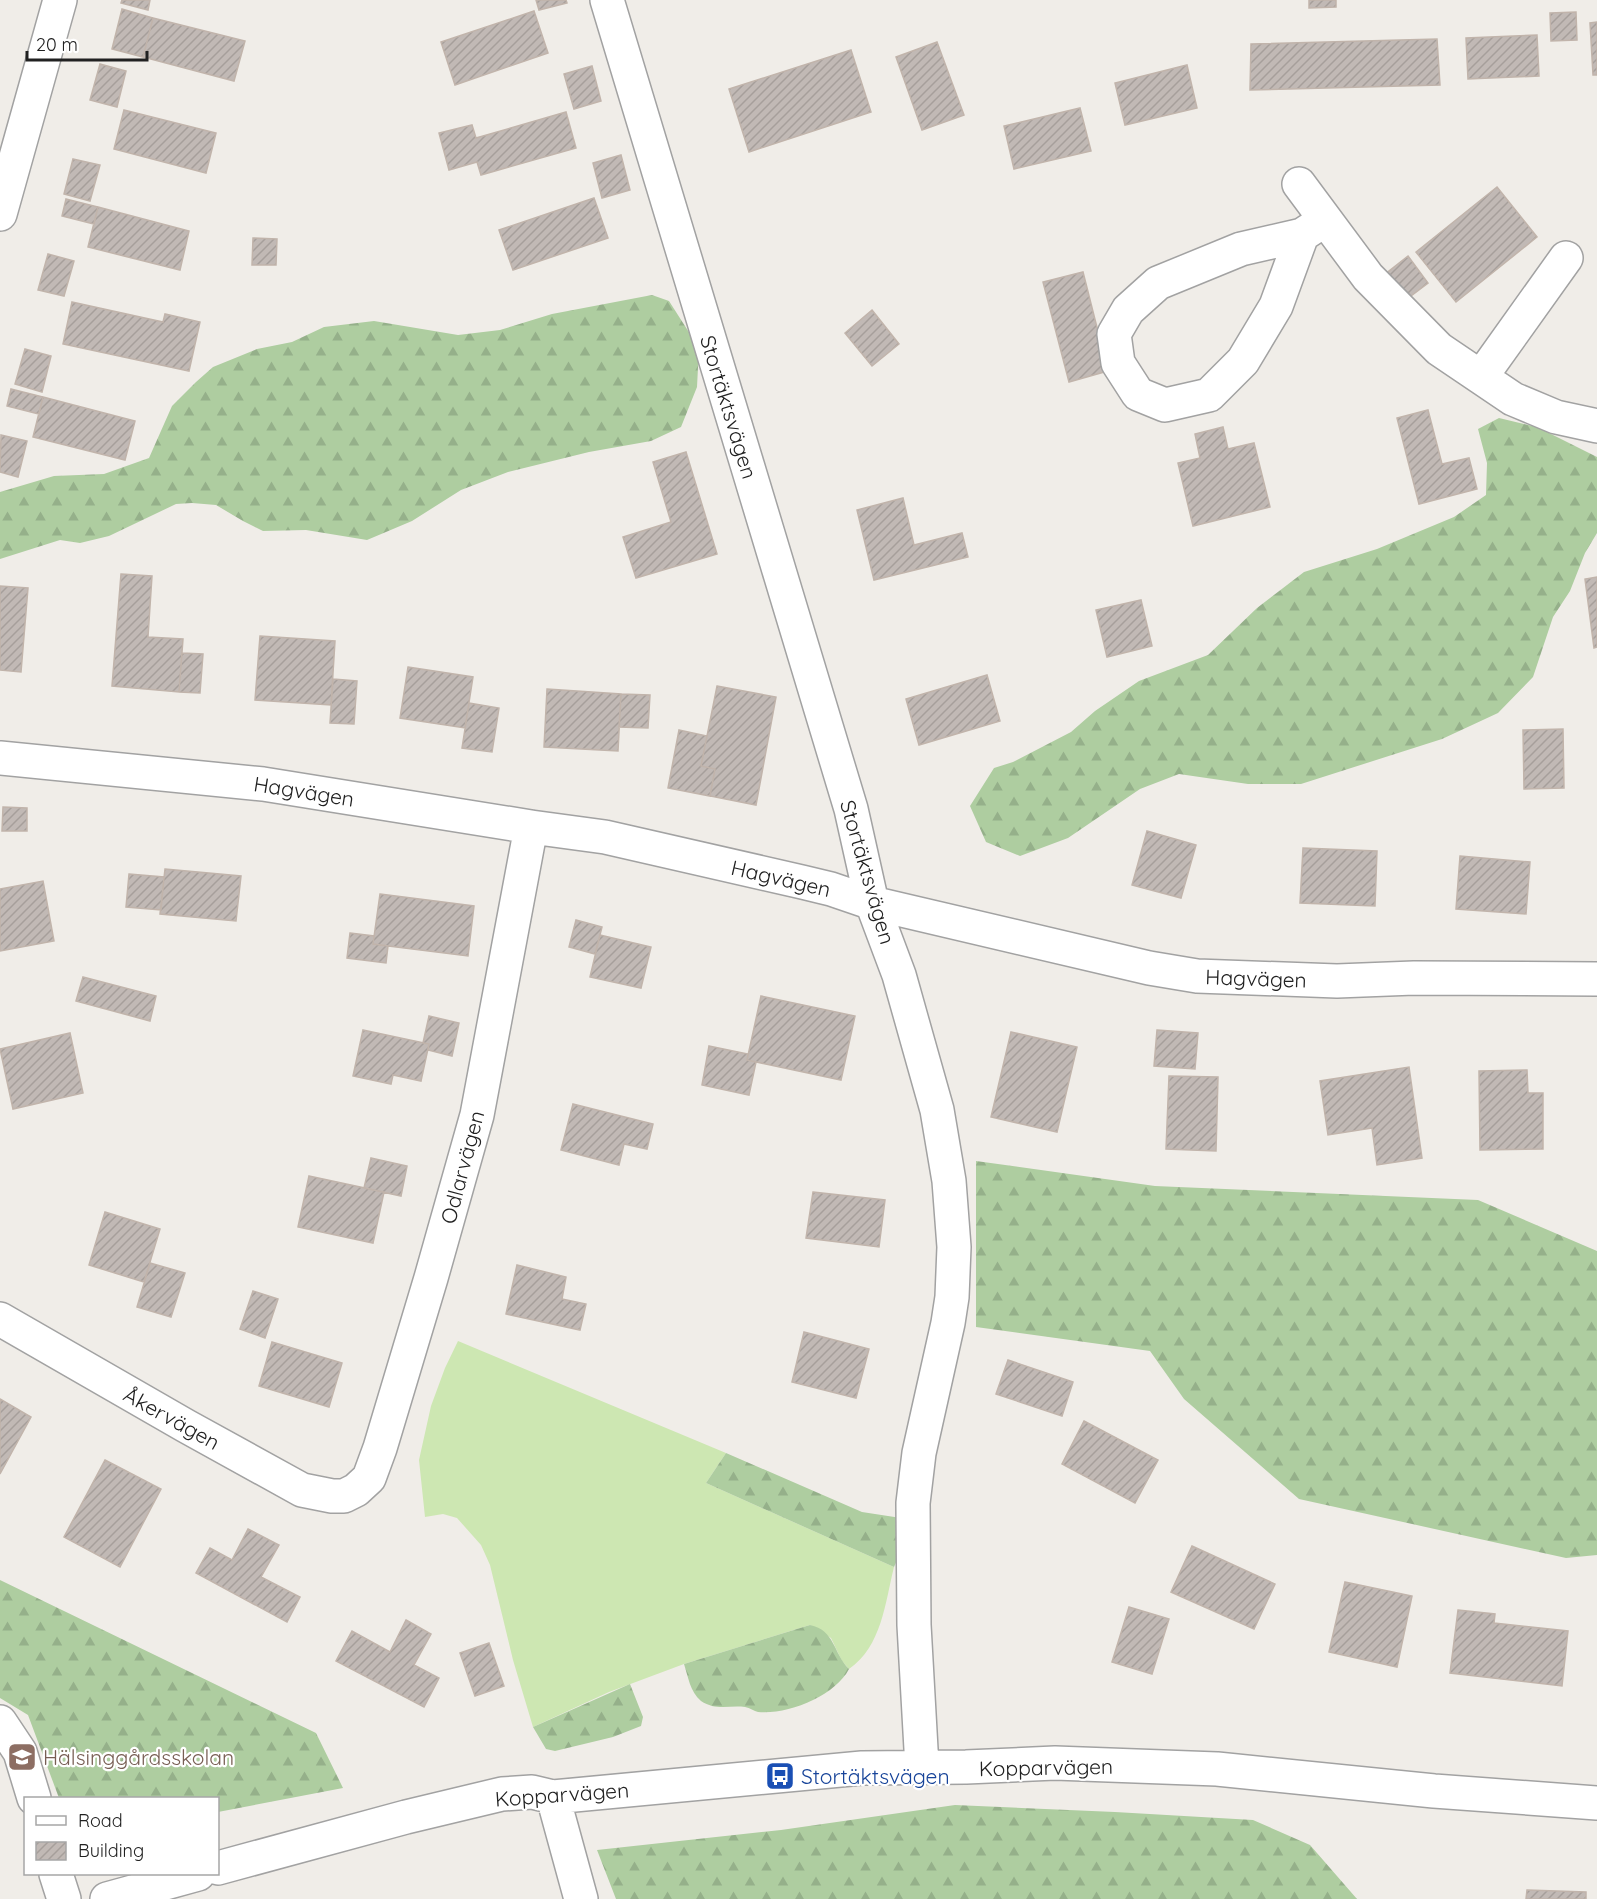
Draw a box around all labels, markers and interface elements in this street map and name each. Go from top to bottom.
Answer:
scale bar [27,24,147,62]
text: 20 m [36,33,78,56]
street label: Stortäktsvägen [695,332,763,482]
street label: Hagvägen [252,770,356,812]
street label: Stortäktsvägen [835,797,901,947]
street label: Hagvägen [729,854,833,902]
street label: Hagvägen [1205,963,1307,993]
street label: Odlarvägen [434,1108,490,1226]
street label: Åkervägen [119,1381,225,1455]
school or university icon: Hälsinggårdsskolan [6,1741,38,1773]
place label: Hälsinggårdsskolan [43,1744,234,1770]
street label: Kopparvägen [979,1753,1113,1781]
bus stop icon: Stortäktsvägen [764,1760,796,1792]
place label: Stortäktsvägen [801,1763,950,1789]
street label: Kopparvägen [494,1776,630,1812]
legend [24,1797,219,1875]
text: Road [78,1809,123,1832]
text: Building [78,1839,144,1862]

